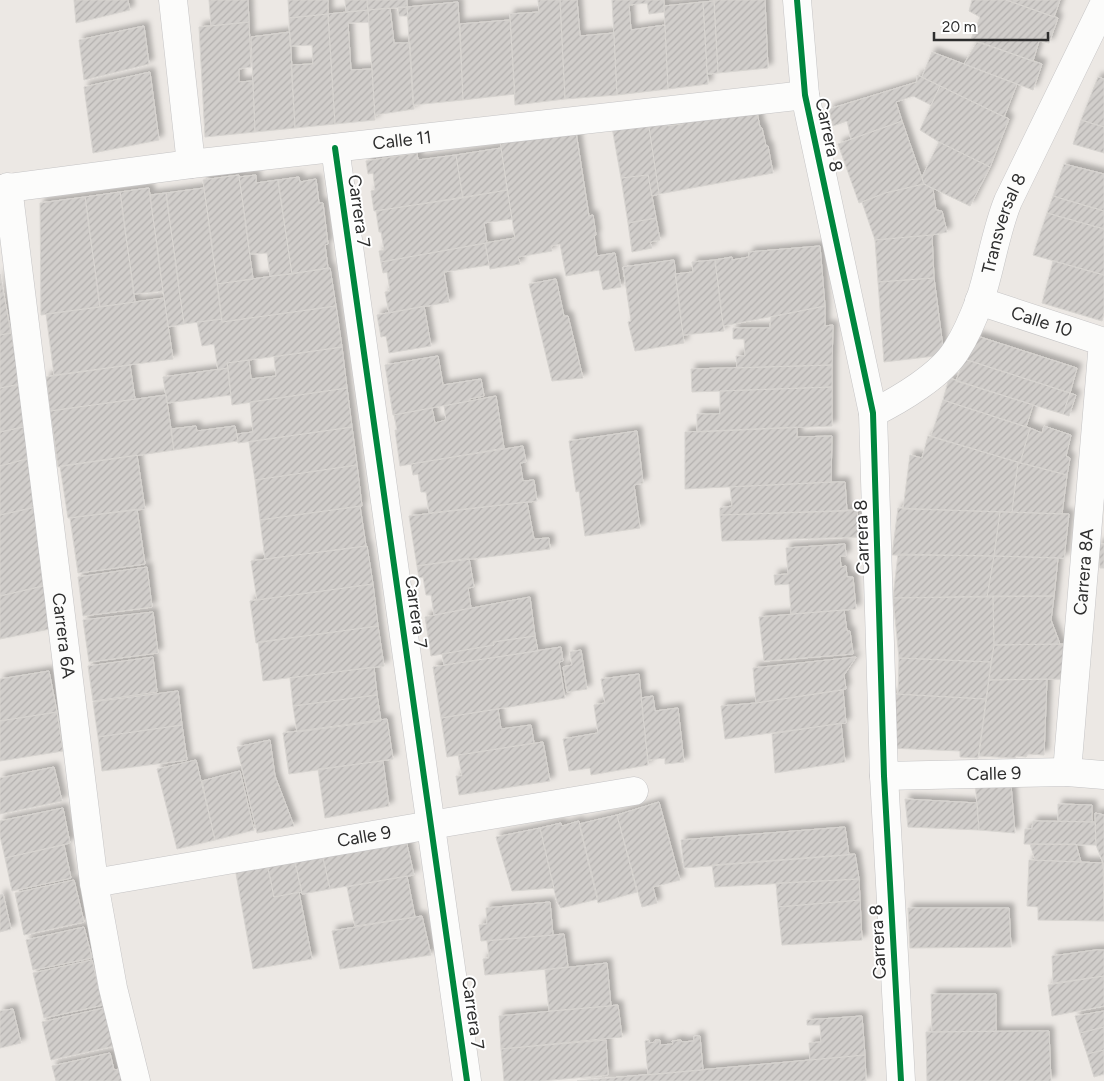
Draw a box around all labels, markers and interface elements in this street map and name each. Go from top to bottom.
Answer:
scale bar [934,10,1048,42]
text: 20 m [942,18,976,36]
street label: Carrera 8 [810,96,848,174]
street label: Calle 11 [371,126,433,155]
street label: Transversal 8 [977,170,1031,276]
street label: Carrera 7 [343,173,375,249]
street label: Calle 10 [1008,301,1075,342]
street label: Carrera 8 [850,499,874,575]
street label: Carrera 8A [1069,527,1098,616]
street label: Carrera 7 [400,574,432,650]
street label: Carrera 6A [47,591,80,680]
street label: Calle 9 [966,762,1022,785]
street label: Calle 9 [335,821,393,852]
street label: Carrera 8 [865,904,891,980]
street label: Carrera 7 [457,975,489,1051]

